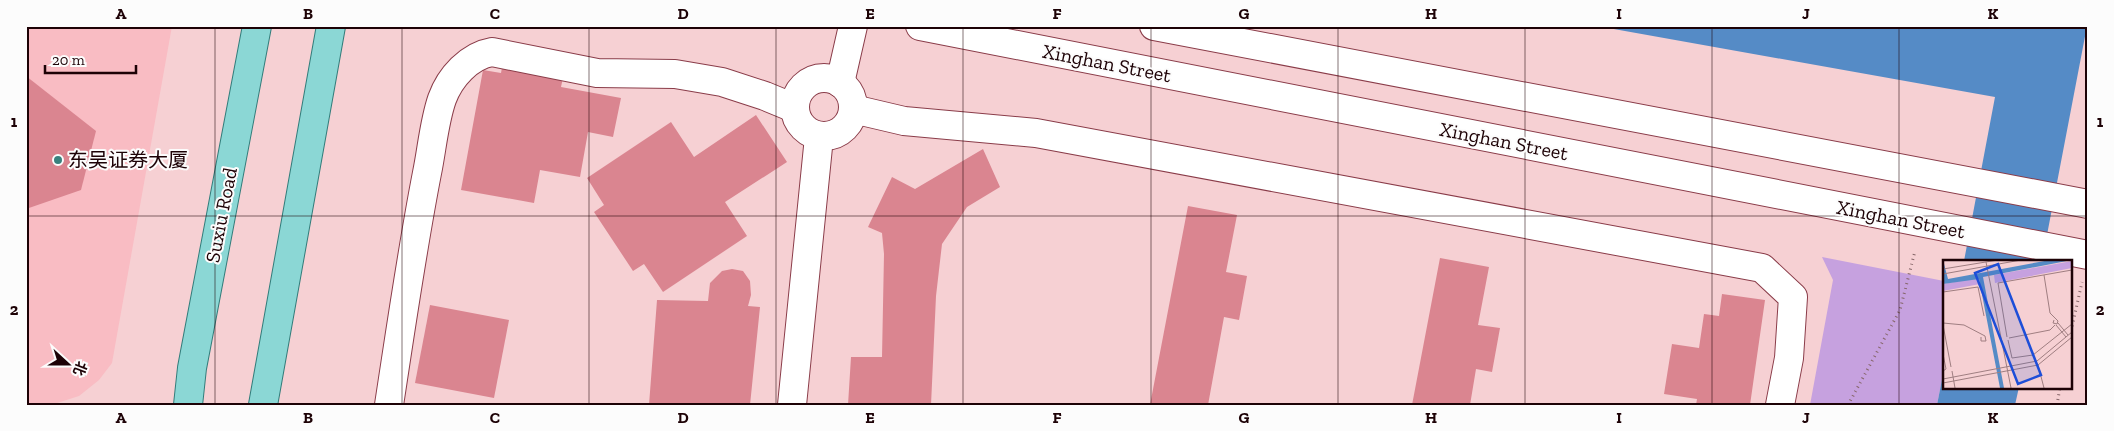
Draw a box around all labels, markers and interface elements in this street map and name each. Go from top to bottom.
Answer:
text: A [116,4,127,23]
text: B [303,4,313,23]
text: C [490,4,500,23]
text: D [677,4,689,23]
text: E [865,4,875,23]
text: F [1052,4,1062,23]
text: G [1239,4,1250,23]
text: H [1425,4,1437,23]
text: I [1616,4,1622,23]
text: J [1802,4,1810,23]
text: K [1988,4,1999,23]
street label: Xinghan Street [1041,39,1174,87]
scale bar [45,42,136,74]
text: 20 m [52,51,85,69]
text: 1 [11,112,18,131]
text: 1 [2097,112,2104,131]
street label: Xinghan Street [1438,117,1571,165]
place label: 东吴证券大厦 [68,148,188,172]
marker: 东吴证券大厦 [52,154,64,166]
street label: Suxiu Road [200,165,242,265]
street label: Xinghan Street [1835,195,1968,243]
inset map [1943,260,2072,388]
text: 2 [10,300,19,319]
text: 2 [2096,300,2105,319]
north arrow [42,338,92,388]
text: 北 [69,359,90,378]
text: A [116,408,127,427]
text: B [303,408,313,427]
text: C [490,408,500,427]
text: D [677,408,689,427]
text: E [865,408,875,427]
text: F [1052,408,1062,427]
text: G [1239,408,1250,427]
text: H [1425,408,1437,427]
text: I [1616,408,1622,427]
text: J [1802,408,1810,427]
text: K [1988,408,1999,427]

